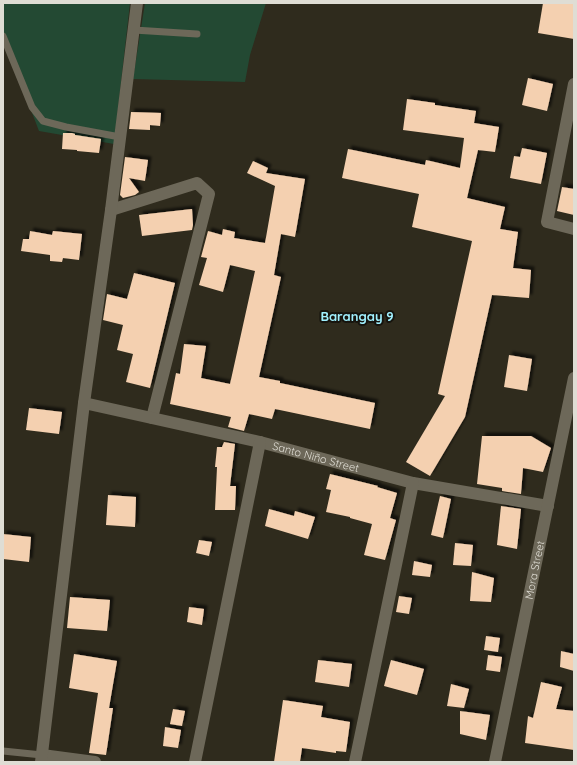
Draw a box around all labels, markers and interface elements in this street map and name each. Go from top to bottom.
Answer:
district label: Barangay 9 [320,308,394,324]
street label: Santo Niño Street [271,439,361,475]
street label: Mora Street [522,539,547,601]

